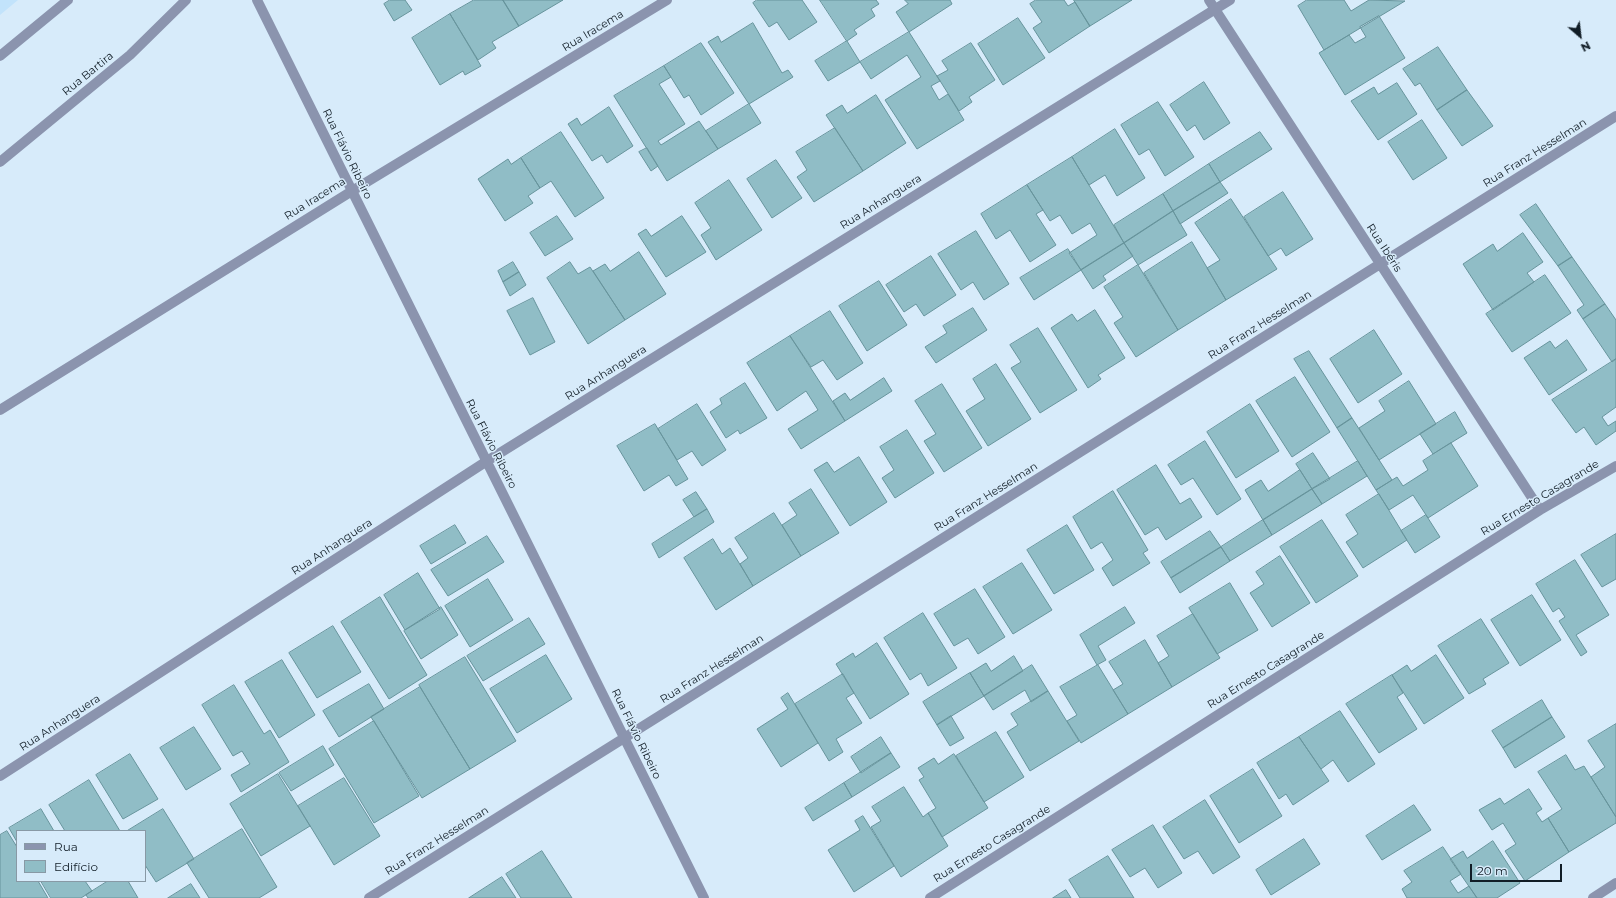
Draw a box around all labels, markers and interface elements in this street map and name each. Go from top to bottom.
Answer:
street label: Rua Iracema [560,7,626,55]
north arrow [1560,16,1600,56]
text: N [1578,38,1593,55]
street label: Rua Bartira [60,49,116,99]
street label: Rua Flávio Ribeiro [319,107,375,201]
street label: Rua Franz Hesselman [1481,116,1589,190]
street label: Rua Anhanguera [838,172,924,232]
street label: Rua Iracema [282,175,348,223]
street label: Rua Ibéris [1364,221,1404,275]
street label: Rua Franz Hesselman [1206,288,1314,362]
street label: Rua Anhanguera [563,343,649,403]
street label: Rua Flávio Ribeiro [463,397,519,491]
street label: Rua Ernesto Casagrande [1479,457,1601,539]
street label: Rua Franz Hesselman [932,460,1040,534]
street label: Rua Anhanguera [289,516,375,578]
street label: Rua Ernesto Casagrande [1205,629,1327,711]
street label: Rua Franz Hesselman [658,632,766,706]
street label: Rua Flávio Ribeiro [608,687,664,781]
street label: Rua Anhanguera [17,692,103,754]
street label: Rua Ernesto Casagrande [931,803,1053,885]
street label: Rua Franz Hesselman [383,804,491,878]
legend [16,830,146,882]
text: Rua [54,839,78,854]
scale bar [1472,856,1564,882]
text: Edifício [54,859,98,874]
text: 20 m [1477,863,1508,878]

